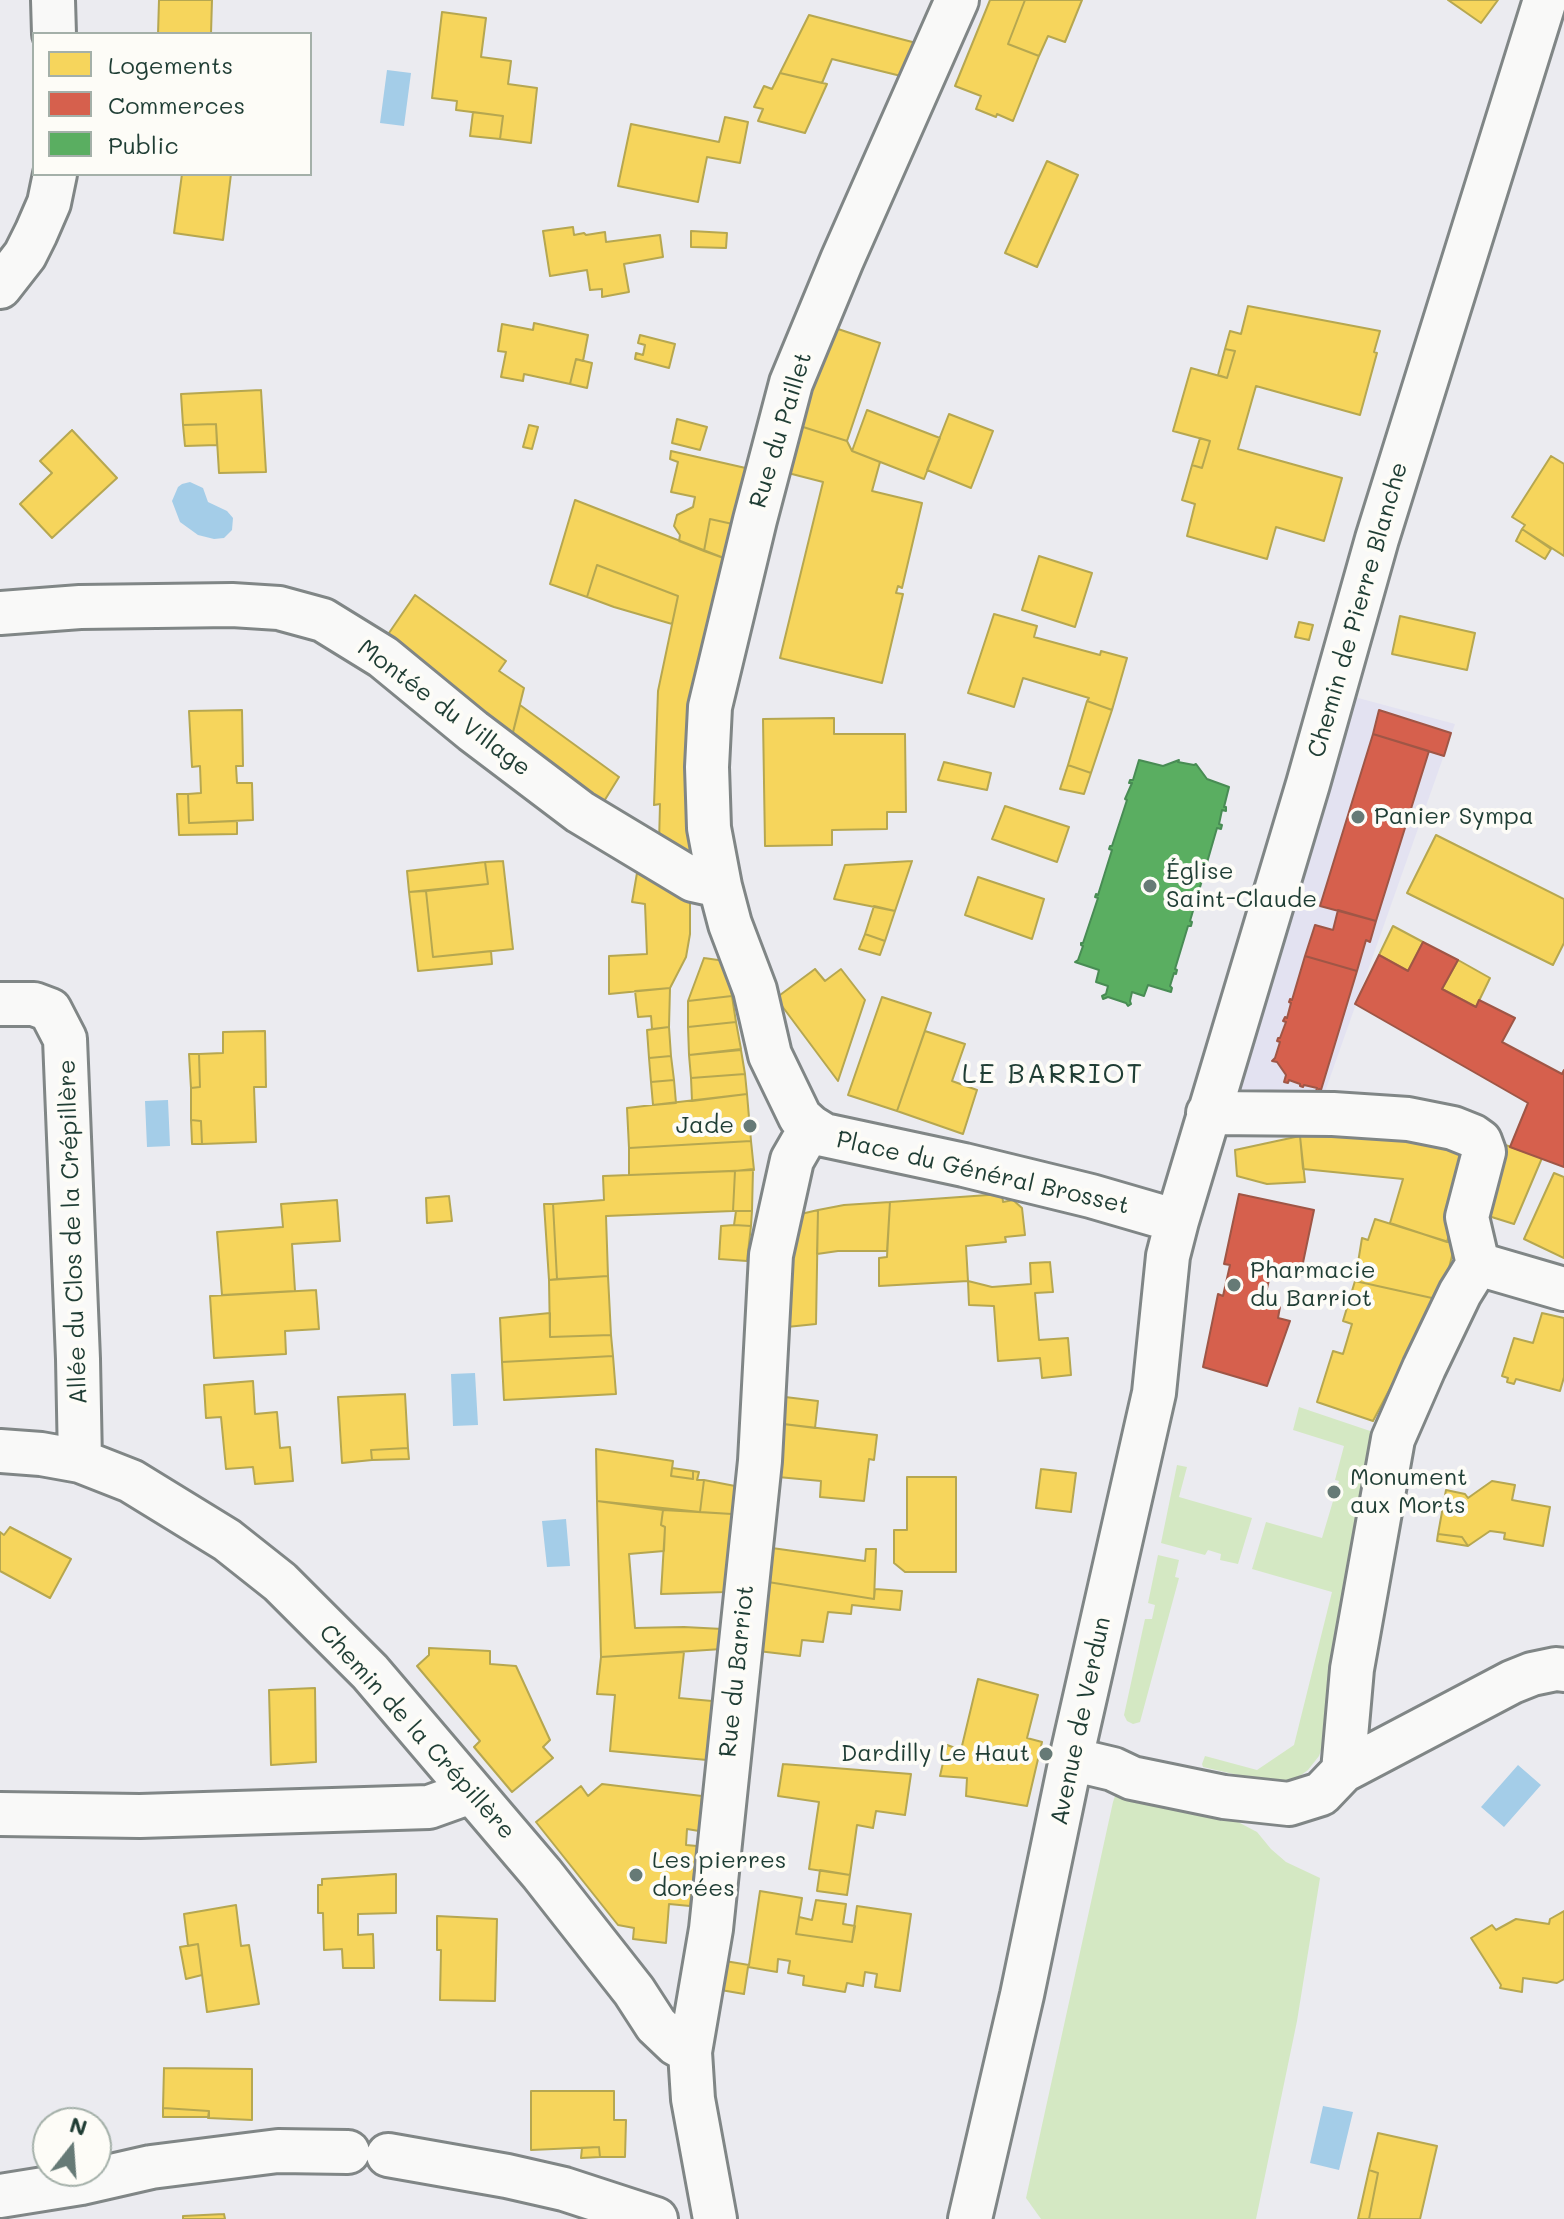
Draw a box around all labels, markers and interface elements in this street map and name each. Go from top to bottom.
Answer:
legend [32,32,312,176]
text: Logements [108,49,233,80]
text: Commerces [108,89,245,120]
text: Public [108,129,179,160]
street label: Rue du Paillet [744,349,818,511]
street label: Chemin de Pierre Blanche [1302,459,1414,761]
street label: Montée du Village [352,634,536,782]
place label: Panier Sympa [1374,803,1534,831]
marker: Panier Sympa [1349,808,1367,826]
place label: Église Saint-Claude [1166,858,1317,914]
marker: Église Saint-Claude [1141,877,1159,895]
district label: LE BARRIOT [962,1057,1144,1091]
street label: Allée du Clos de la Crépillère [53,1059,93,1405]
place label: Jade [676,1112,734,1140]
marker: Jade [741,1117,759,1135]
street label: Place du Général Brosset [834,1125,1132,1221]
place label: Pharmacie du Barriot [1250,1257,1376,1313]
marker: Pharmacie du Barriot [1225,1276,1243,1294]
place label: Monument aux Morts [1350,1464,1468,1520]
marker: Monument aux Morts [1325,1483,1343,1501]
street label: Rue du Barriot [714,1583,760,1759]
street label: Avenue de Verdun [1045,1614,1117,1828]
street label: Chemin de la Crépillère [313,1619,521,1845]
place label: Dardilly Le Haut [841,1740,1030,1768]
marker: Dardilly Le Haut [1037,1745,1055,1763]
place label: Les pierres dorées [652,1847,786,1903]
marker: Les pierres dorées [627,1866,645,1884]
north arrow [32,2107,112,2187]
text: N [66,2109,91,2142]

